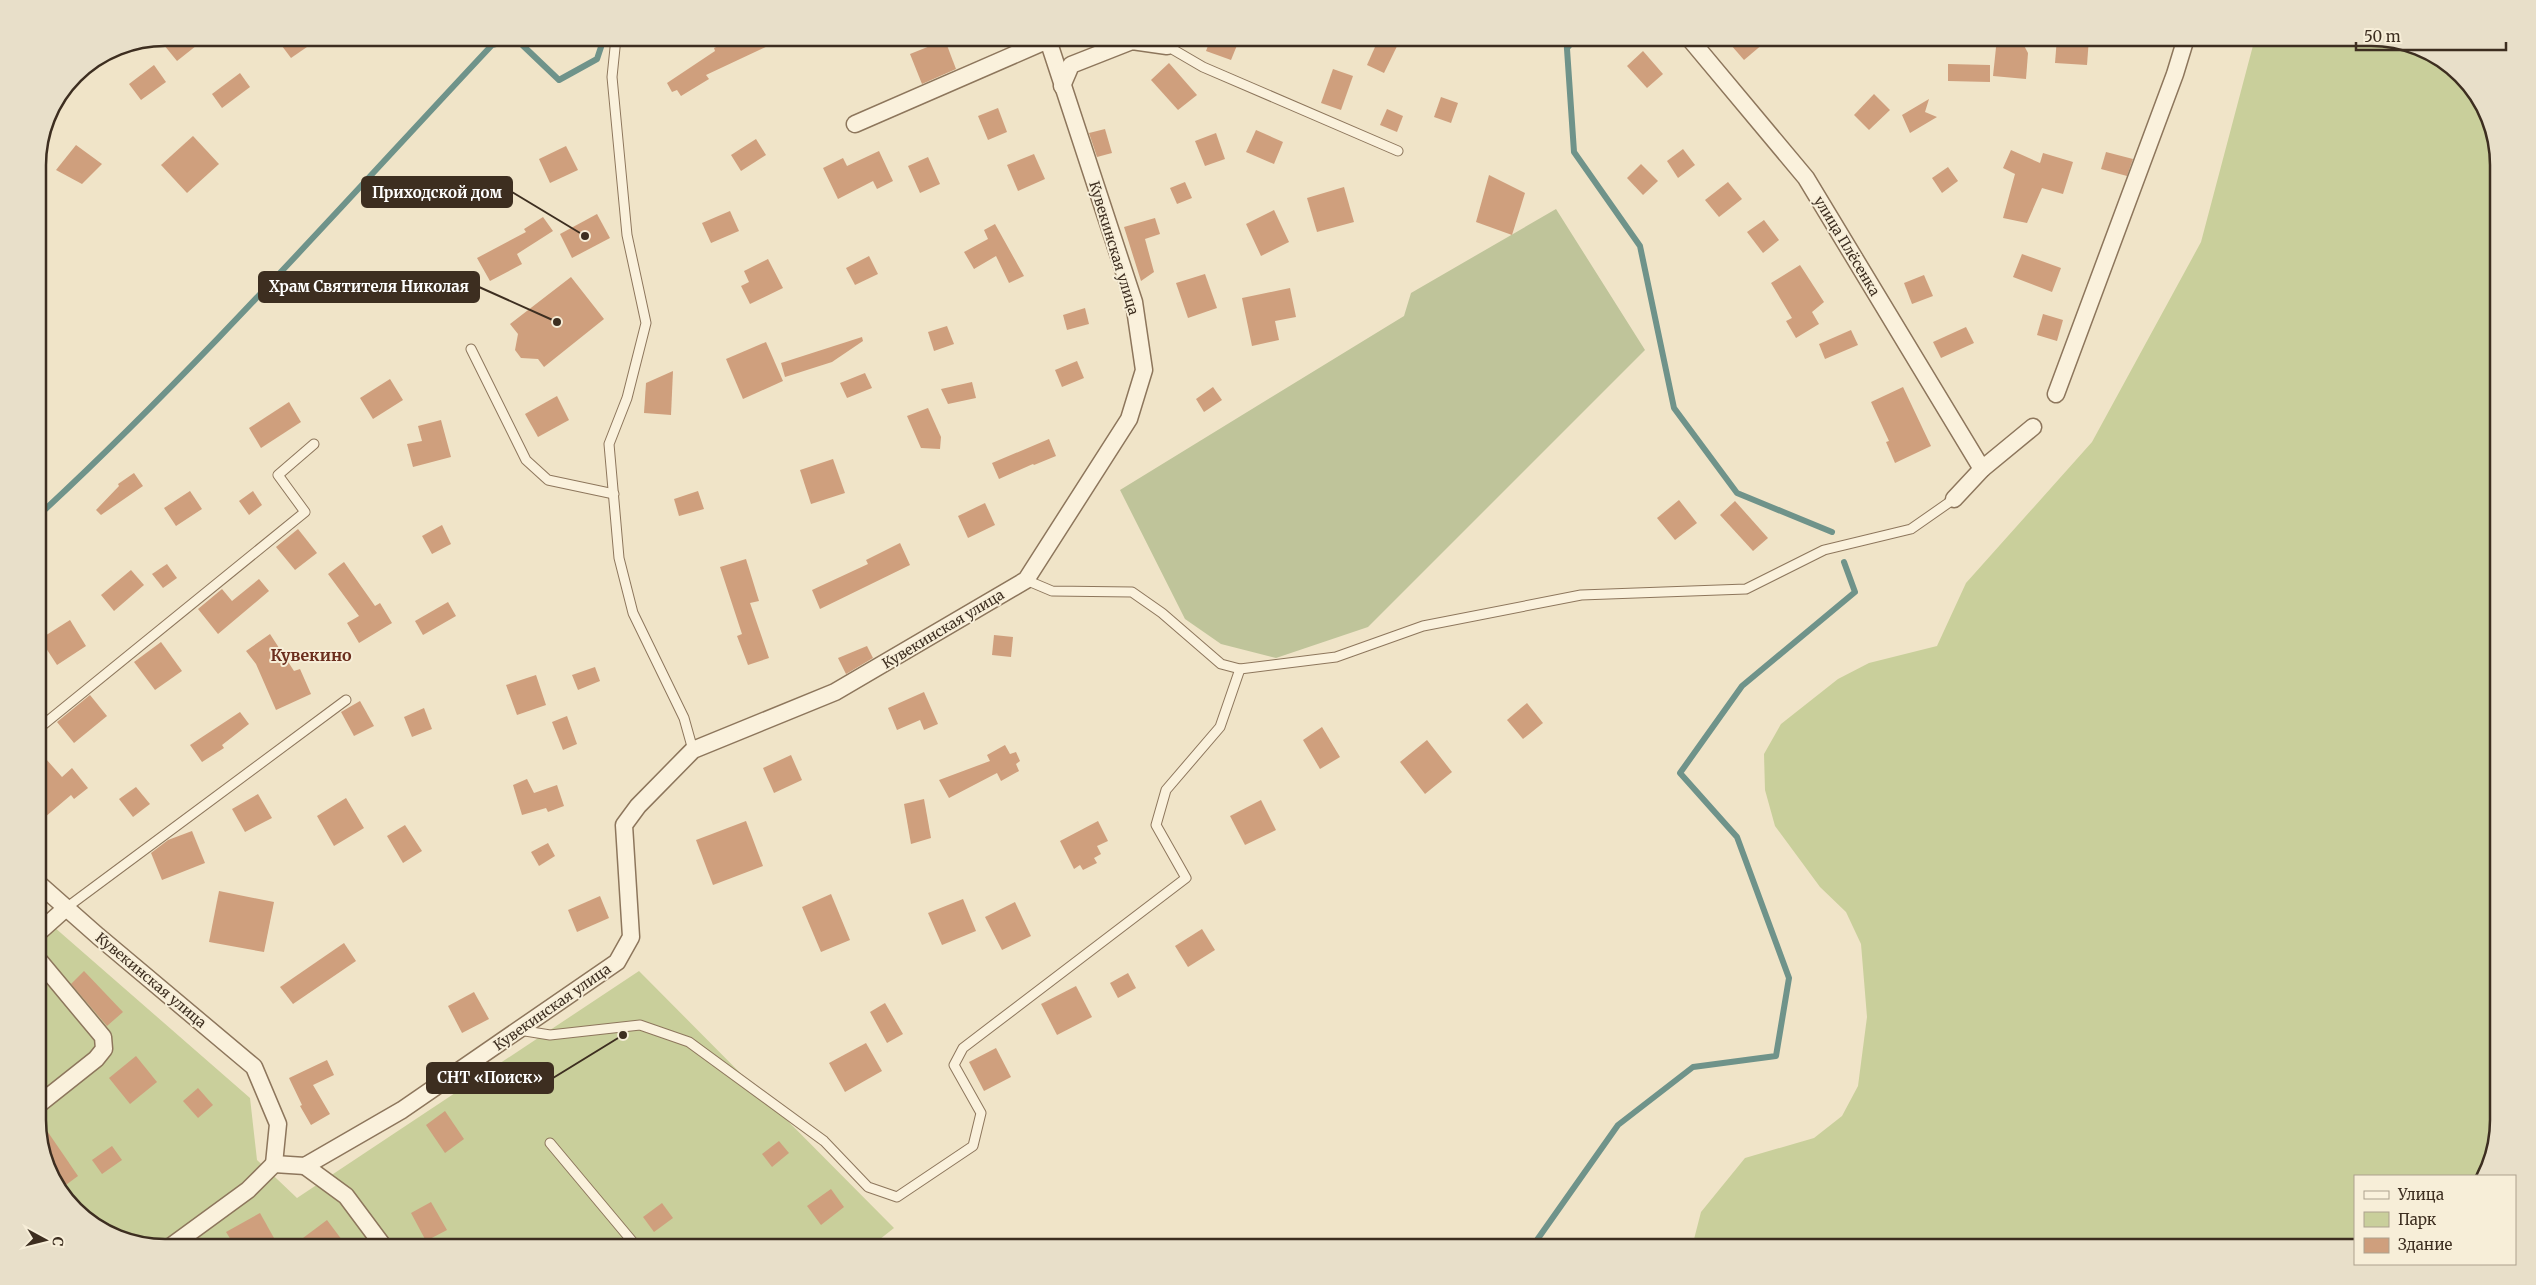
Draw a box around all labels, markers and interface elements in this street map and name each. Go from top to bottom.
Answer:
scale bar [2356,20,2506,52]
text: 50 m [2364,27,2401,46]
callout: Приходской дом [362,177,512,207]
street label: Кувекинская улица [1085,179,1143,318]
text: Приходской дом [372,183,502,202]
street label: улица Плёсенка [1810,193,1884,300]
callout: Храм Святителя Николая [259,272,479,302]
text: Храм Святителя Николая [269,277,469,296]
street label: Кувекинская улица [879,585,1008,673]
district label: Кувекино [270,645,352,665]
street label: Кувекинская улица [92,928,210,1032]
street label: Кувекинская улица [490,959,614,1054]
callout: СНТ «Поиск» [427,1063,553,1093]
text: СНТ «Поиск» [437,1068,543,1087]
legend [2354,1175,2516,1265]
text: Улица [2397,1185,2444,1204]
text: Парк [2398,1210,2437,1229]
north arrow [20,1215,70,1265]
text: Здание [2398,1235,2452,1254]
text: С [48,1236,67,1247]

